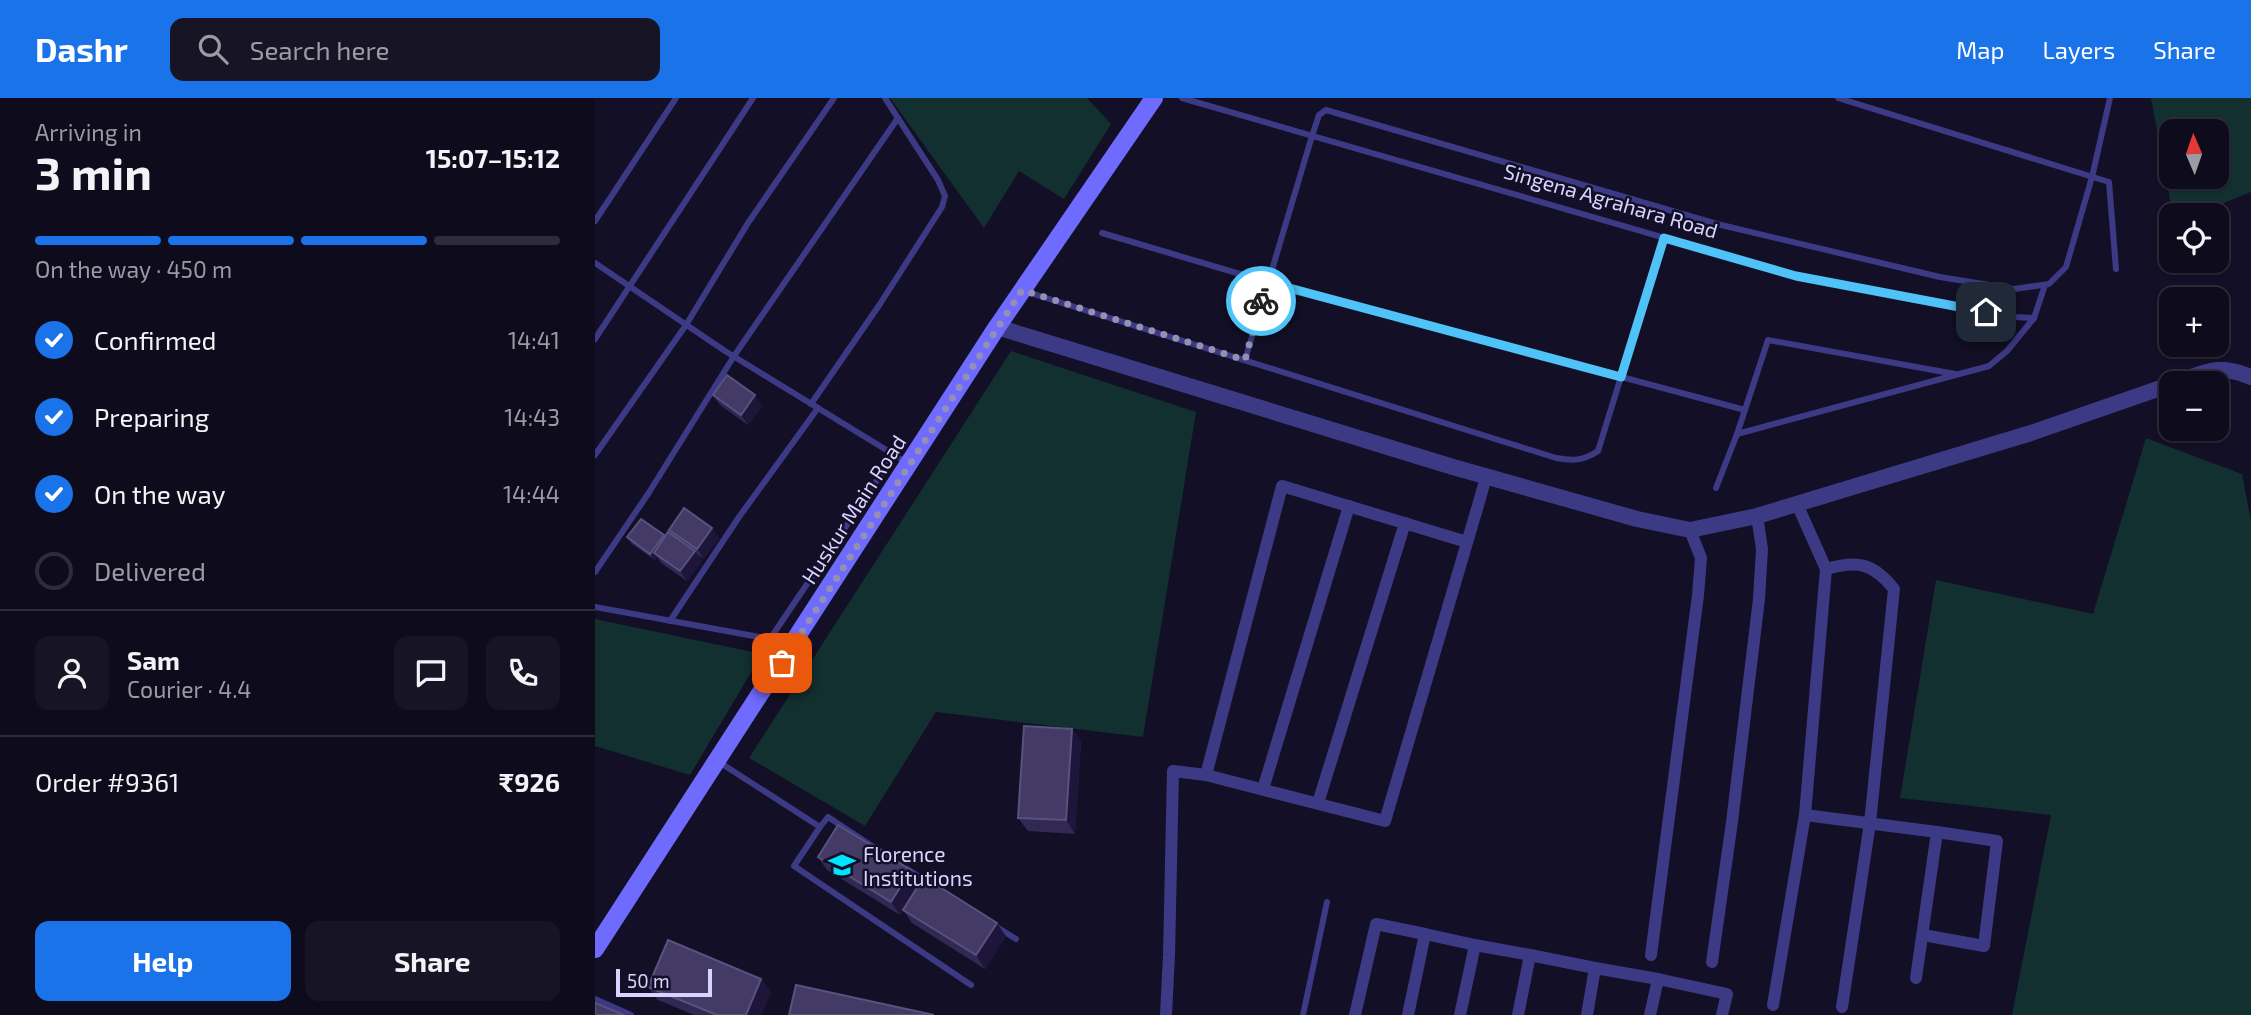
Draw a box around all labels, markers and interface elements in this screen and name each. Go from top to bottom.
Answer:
search box [170,18,660,81]
text: Dashr [35,29,128,69]
icon: search [194,30,232,68]
text: Search here [250,34,389,65]
text: Map [1956,35,2004,64]
text: Layers [2042,35,2115,64]
text: Share [2153,35,2216,64]
text: Arriving in [35,118,142,146]
north arrow [2159,119,2229,189]
map controls [2159,119,2229,441]
text: 15:07–15:12 [426,142,560,173]
text: 3 min [35,144,152,199]
street label: Singena Agrahara Road [1501,157,1721,243]
button: locate [2159,203,2229,273]
text: On the way · 450 m [35,255,232,283]
courier [1226,266,1296,336]
icon: bike [1242,282,1280,320]
pin [1956,282,2016,342]
button: + [2159,287,2229,357]
icon: home [1967,293,2005,331]
icon: check [35,321,73,359]
text: Confirmed [94,324,217,355]
text: 14:41 [508,326,560,354]
button: − [2159,371,2229,441]
icon: check [35,398,73,436]
text: Preparing [94,401,209,432]
text: 14:43 [504,403,560,431]
street label: Huskur Main Road [796,430,910,588]
icon: check [35,475,73,513]
text: On the way [94,478,225,509]
text: 14:44 [503,480,560,508]
text: Delivered [94,555,206,586]
pin [752,633,812,693]
button: person [35,636,109,710]
button: chat [394,636,468,710]
button: phone [486,636,560,710]
text: Sam [127,644,180,675]
icon: bag [763,644,801,682]
text: Courier · 4.4 [127,675,251,703]
text: Order #9361 [35,766,179,797]
text: ₹926 [499,766,560,797]
place label: Florence Institutions [863,841,973,890]
school or university icon: Florence Institutions [827,850,857,880]
button: Help [35,921,291,1001]
button: Share [305,921,560,1001]
scale bar [616,966,712,998]
text: 50 m [627,969,670,992]

